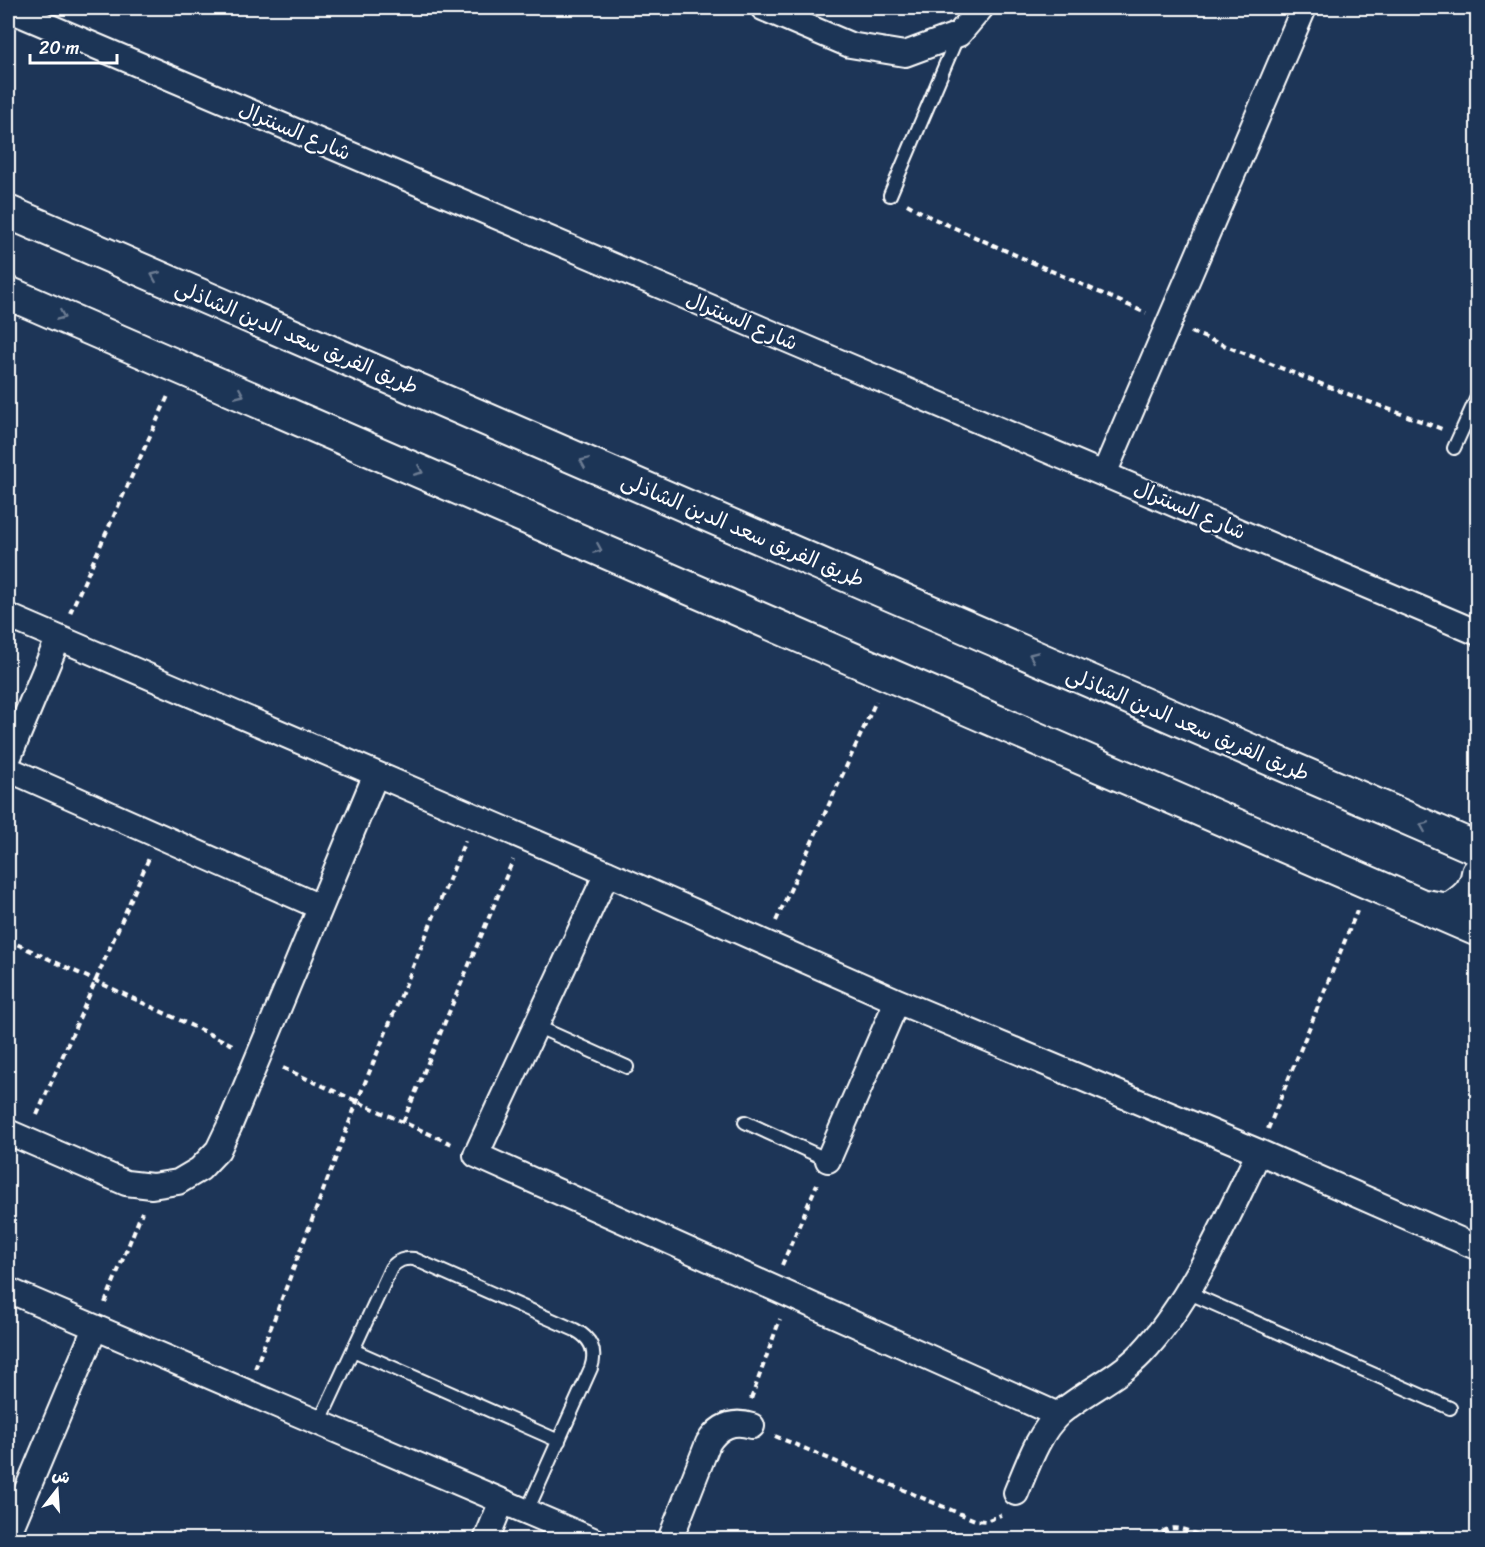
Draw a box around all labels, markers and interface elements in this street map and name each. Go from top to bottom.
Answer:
scale bar [30,27,117,65]
text: 20 m [39,32,79,64]
street label: شارع السنترال [233,90,357,172]
street label: طريق الفريق سعد الدين الشاذلى [169,268,425,406]
one-way arrow [150,271,161,283]
street label: شارع السنترال [680,280,804,362]
one-way arrow [55,309,66,321]
one-way arrow [234,386,245,398]
one-way arrow [580,457,591,469]
street label: طريق الفريق سعد الدين الشاذلى [615,461,871,599]
one-way arrow [413,464,424,476]
street label: شارع السنترال [1128,469,1252,551]
one-way arrow [592,542,603,554]
one-way arrow [1028,652,1039,664]
street label: طريق الفريق سعد الدين الشاذلى [1060,655,1316,793]
one-way arrow [1419,821,1430,833]
north arrow [27,1460,87,1520]
text: ش [49,1460,74,1493]

